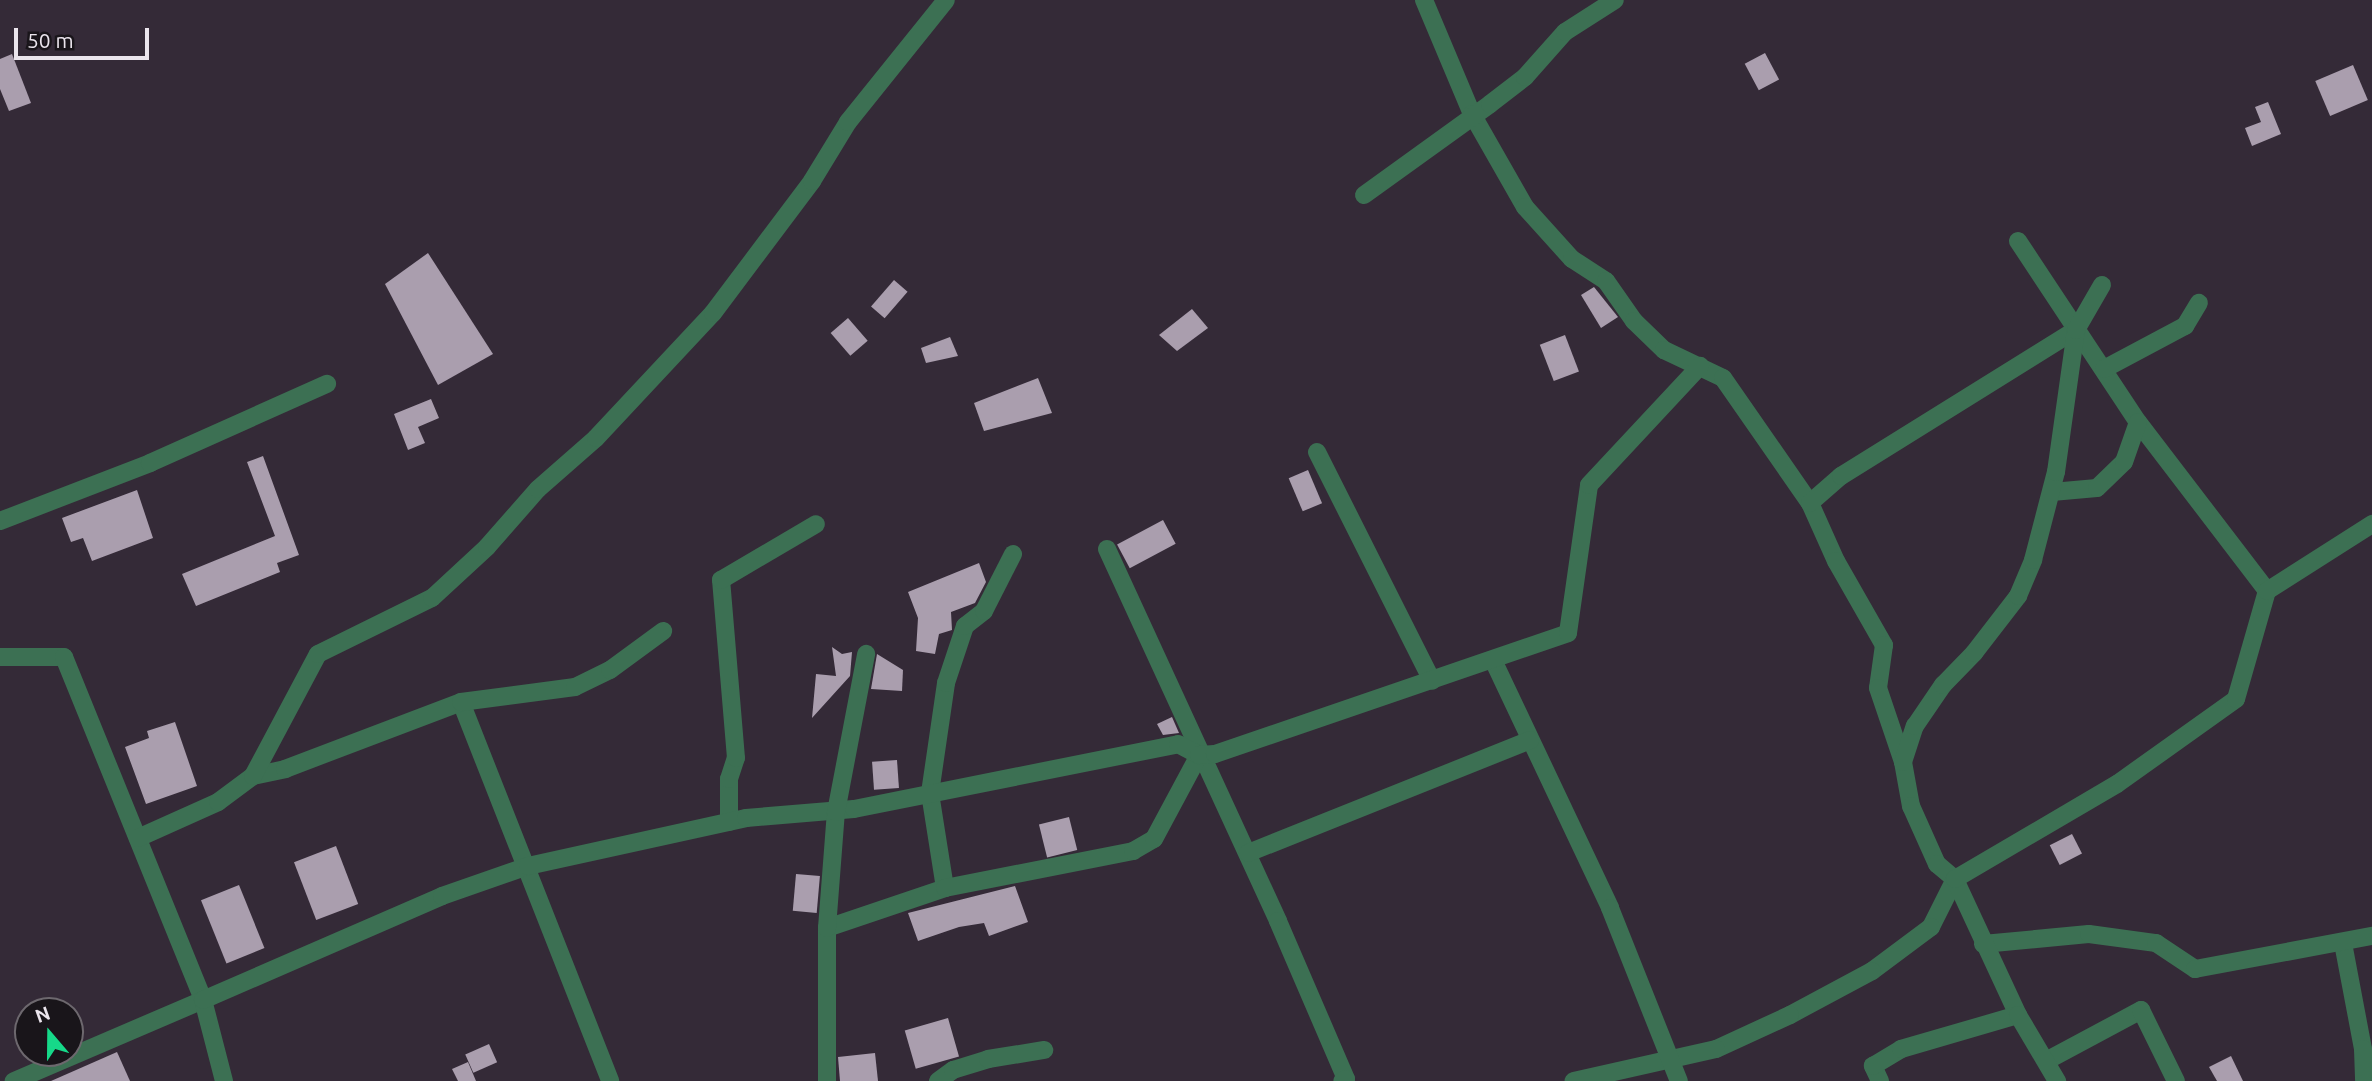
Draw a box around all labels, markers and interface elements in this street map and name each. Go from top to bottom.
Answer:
scale bar [18,14,152,58]
text: 50 m [27,28,74,52]
north arrow [14,997,84,1067]
text: N [32,1001,53,1027]

